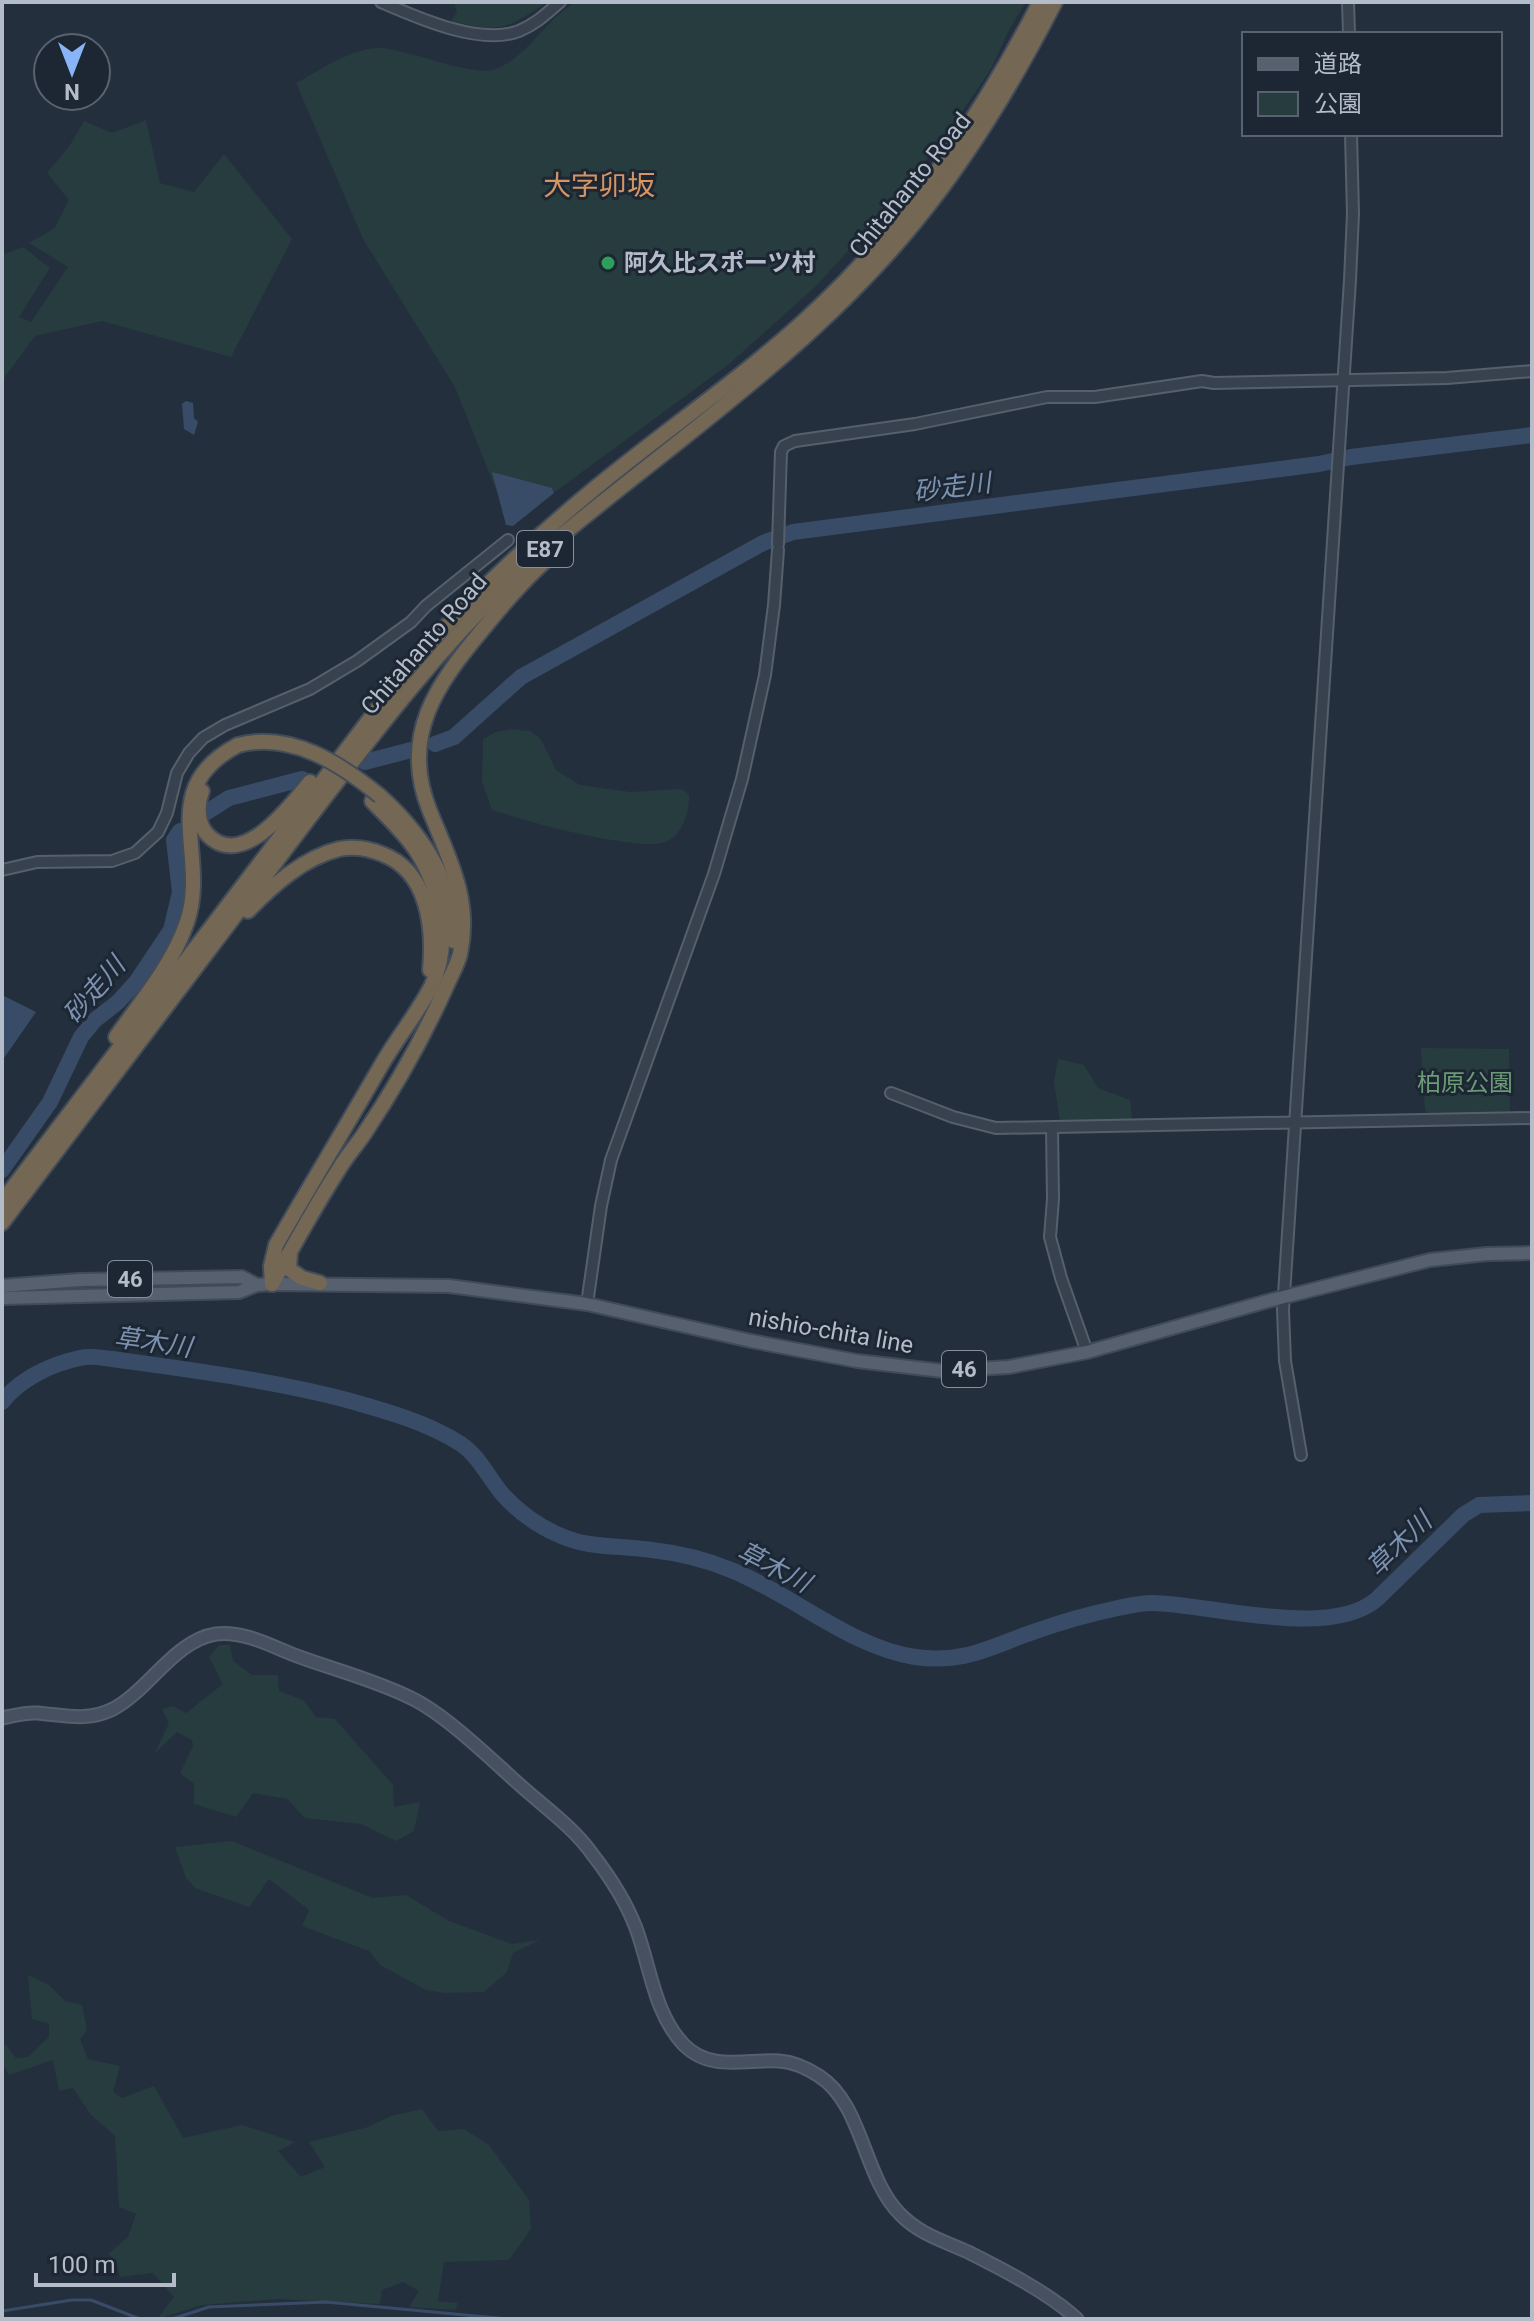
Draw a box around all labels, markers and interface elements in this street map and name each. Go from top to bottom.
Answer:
north arrow [32,32,112,112]
legend [1242,32,1502,136]
text: 道路 [1314,50,1362,78]
text: N [64,79,80,104]
text: 公園 [1314,90,1362,118]
street label: Chitahanto Road [843,107,977,263]
district label: 大字卯坂 [543,169,655,202]
place label: 阿久比スポーツ村 [624,249,816,277]
marker: 阿久比スポーツ村 [599,254,617,272]
water label: 砂走川 [911,467,996,507]
road number: E87 [517,531,573,567]
street label: Chitahanto Road [355,568,493,720]
water label: 砂走川 [57,948,133,1029]
park label: 柏原公園 [1417,1069,1513,1097]
road number: 46 [108,1261,152,1297]
street label: nishio-chita line [746,1303,916,1359]
water label: 草木川 [112,1322,197,1363]
road number: 46 [942,1351,986,1387]
water label: 草木川 [1361,1504,1440,1582]
water label: 草木川 [732,1536,818,1599]
scale bar [36,2237,174,2287]
text: 100 m [48,2251,115,2279]

